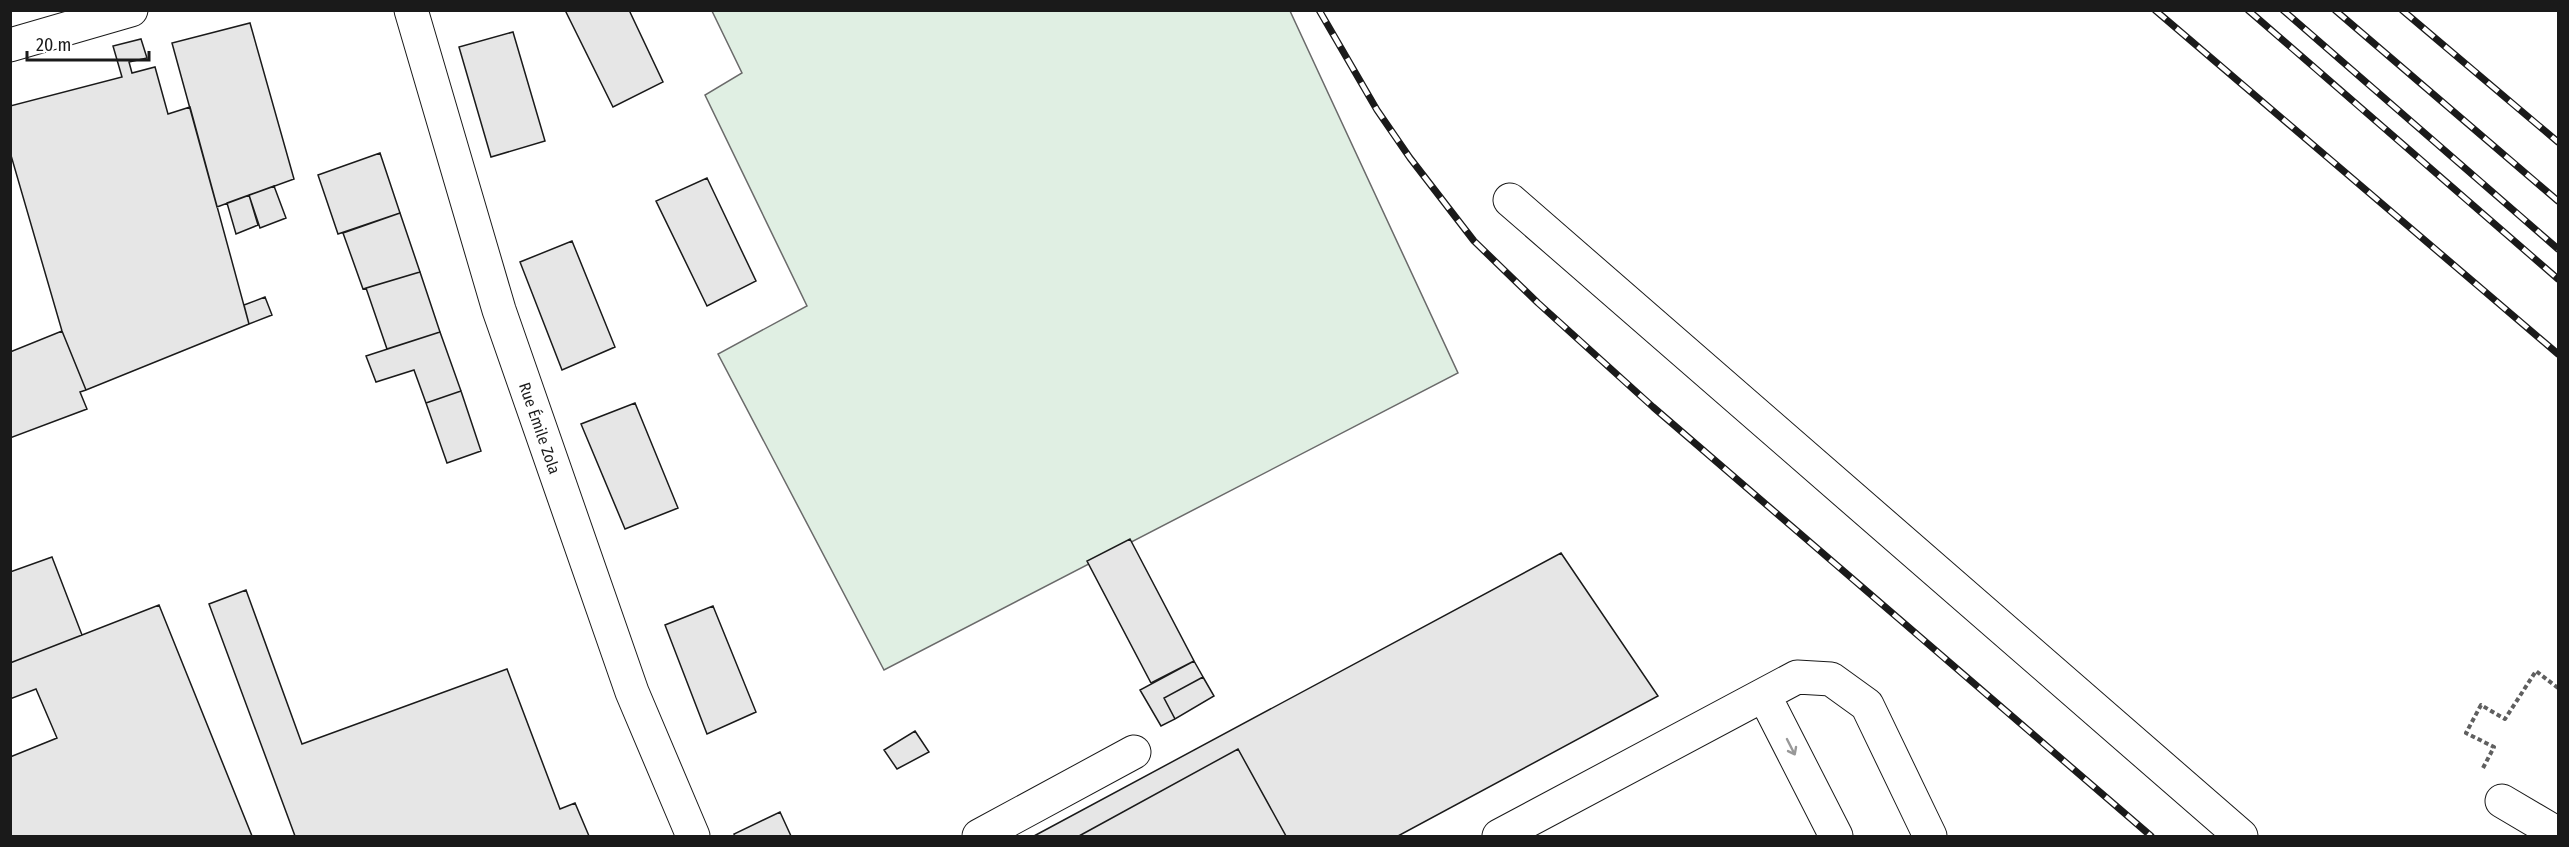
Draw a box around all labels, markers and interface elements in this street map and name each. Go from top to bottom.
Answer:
scale bar [27,24,148,62]
text: 20 m [36,34,71,56]
street label: Rue Émile Zola [515,380,564,477]
one-way arrow [1785,738,1797,756]

